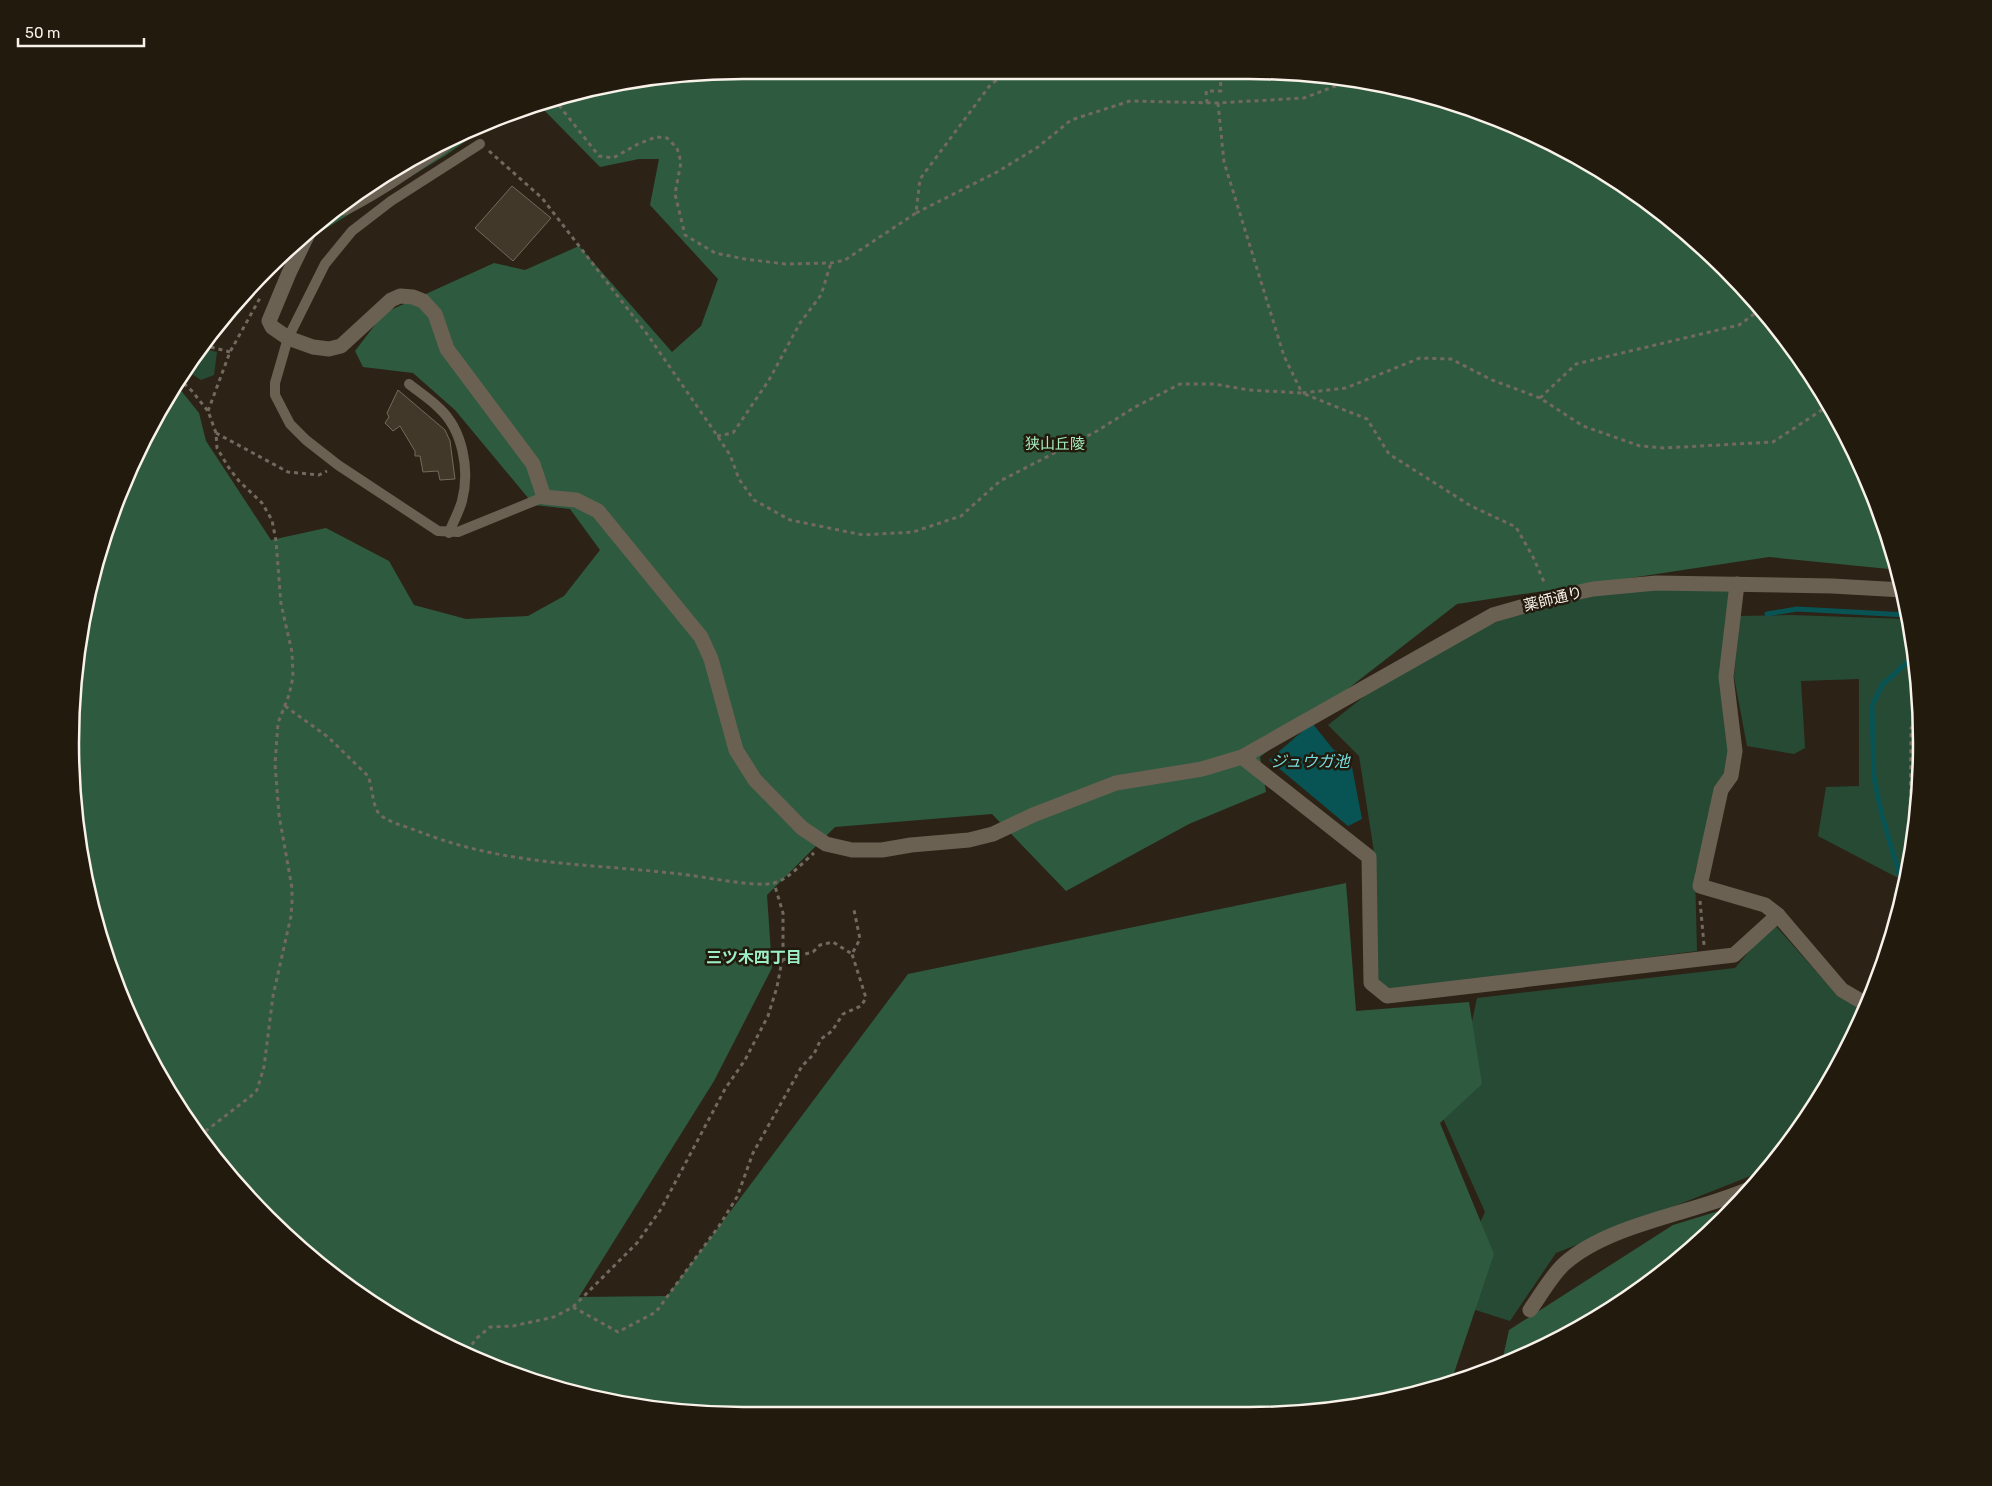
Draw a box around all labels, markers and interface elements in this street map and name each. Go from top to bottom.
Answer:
scale bar [18,15,144,47]
text: 50 m [25,24,60,42]
park label: 狭山丘陵 [1025,435,1085,453]
street label: 薬師通り [1522,583,1584,615]
water label: ジュウガ池 [1271,752,1351,771]
district label: 三ツ木四丁目 [706,948,802,967]

